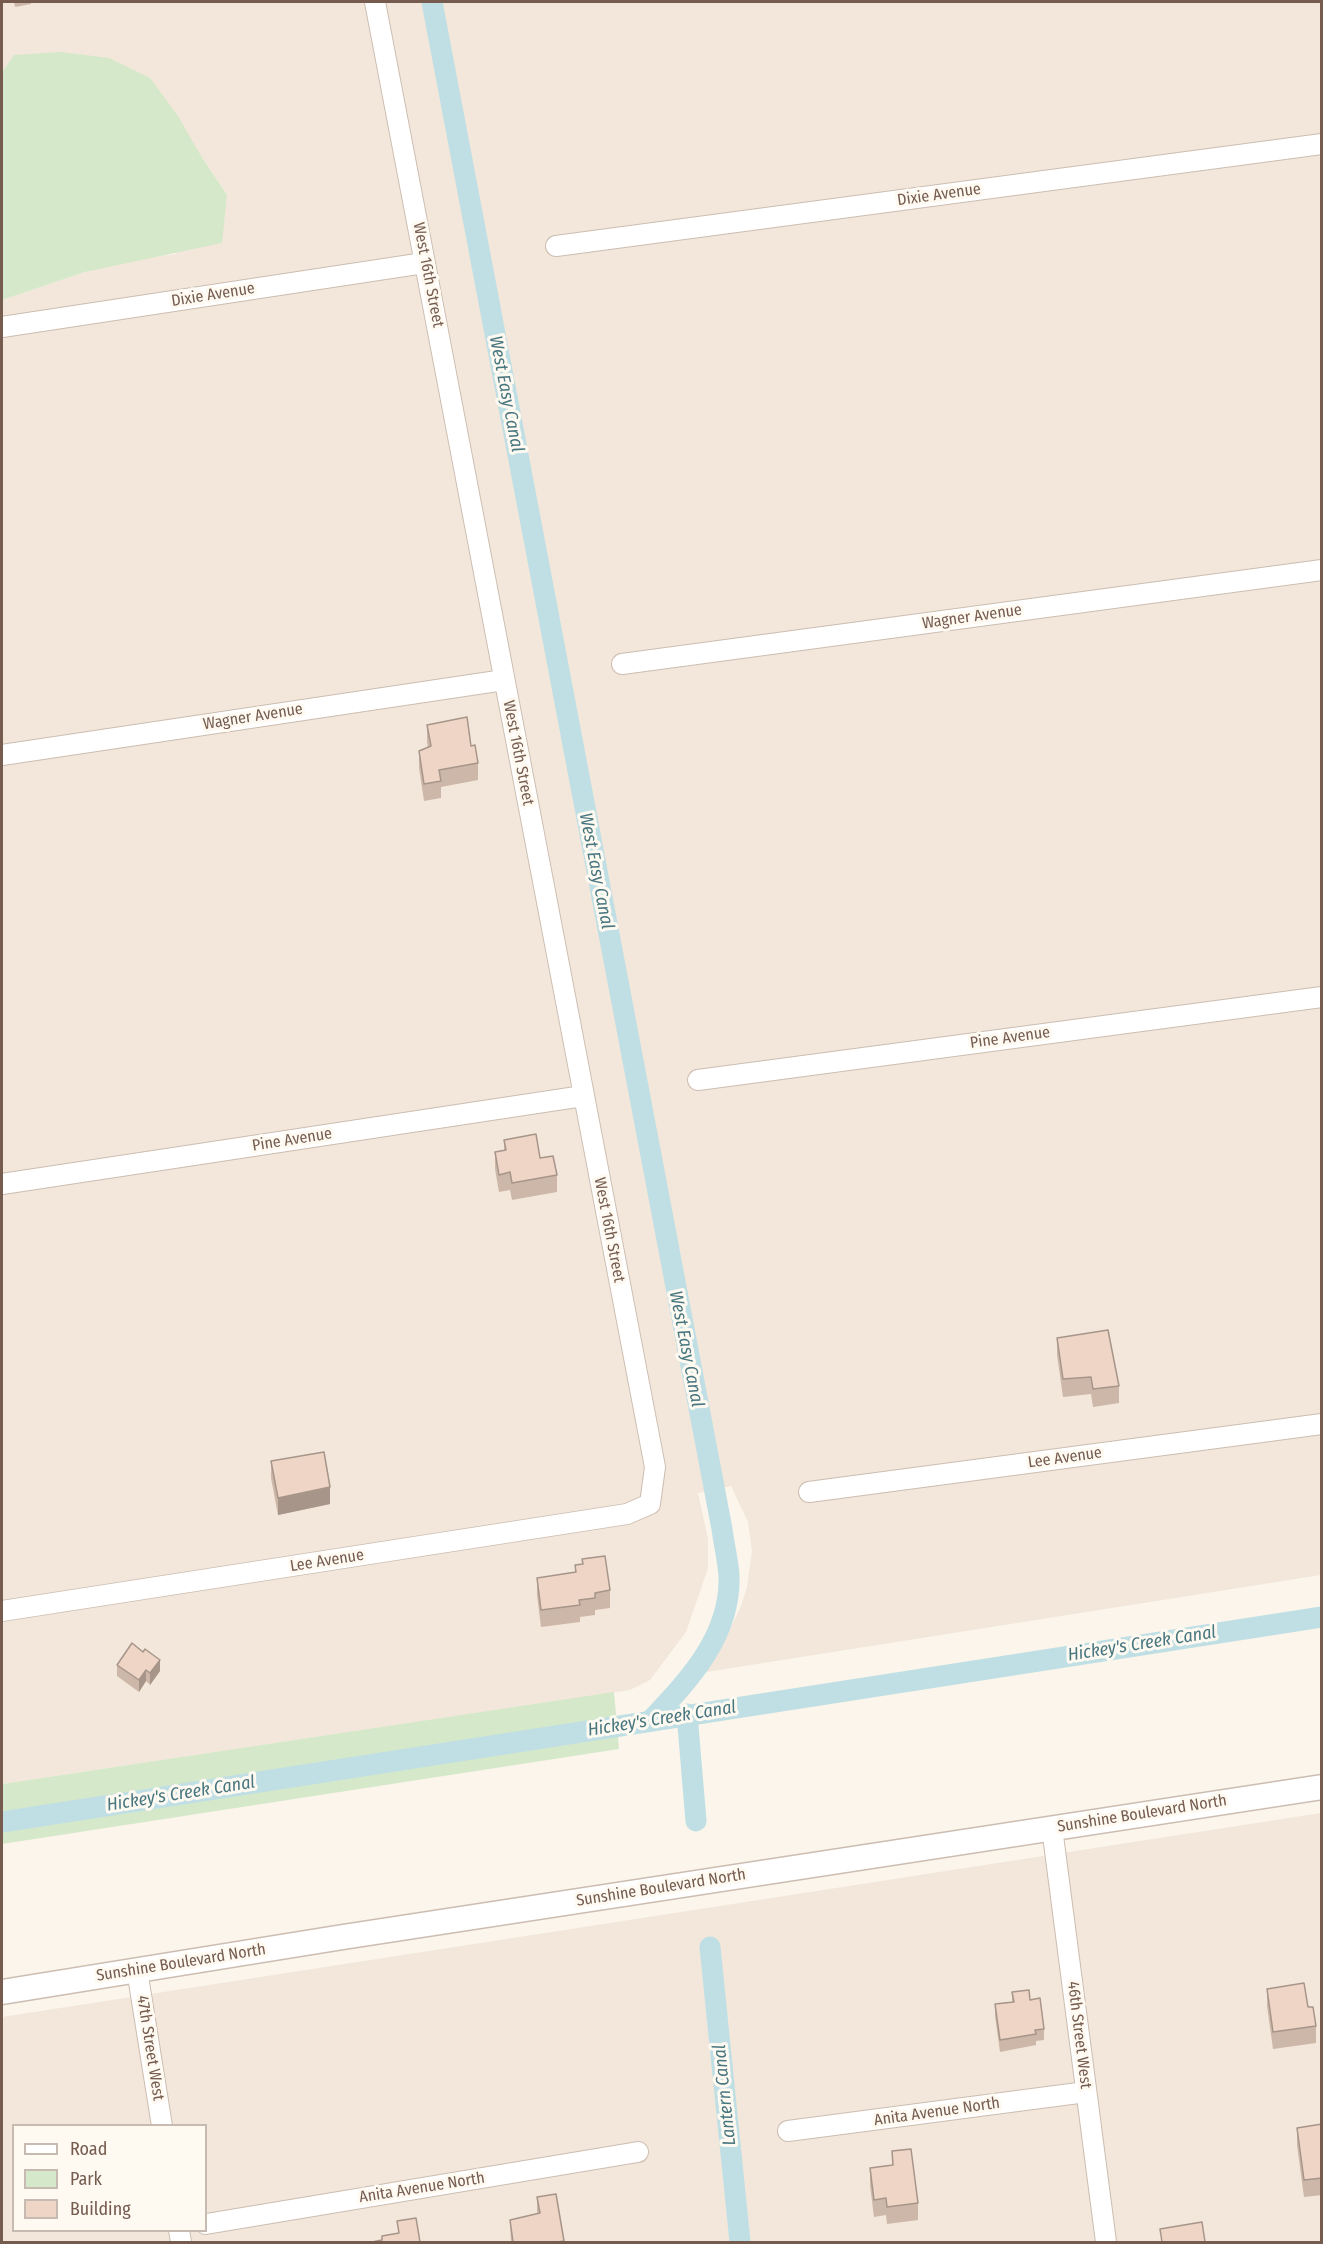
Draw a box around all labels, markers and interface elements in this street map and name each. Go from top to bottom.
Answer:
street label: Dixie Avenue [896,180,982,210]
street label: West 16th Street [408,221,448,329]
street label: Dixie Avenue [170,279,256,311]
water label: West Easy Canal [484,334,528,454]
street label: Wagner Avenue [921,601,1023,633]
street label: West 16th Street [498,699,538,807]
street label: Wagner Avenue [202,700,304,734]
water label: West Easy Canal [574,811,618,931]
street label: Pine Avenue [969,1023,1051,1053]
street label: Pine Avenue [251,1124,333,1156]
street label: West 16th Street [589,1176,629,1284]
water label: West Easy Canal [664,1289,708,1409]
street label: Lee Avenue [1027,1443,1103,1473]
street label: Lee Avenue [289,1546,365,1576]
water label: Hickey's Creek Canal [1066,1622,1218,1666]
water label: Hickey's Creek Canal [586,1697,738,1741]
water label: Hickey's Creek Canal [105,1772,257,1816]
street label: Sunshine Boulevard North [1056,1791,1228,1837]
street label: Sunshine Boulevard North [575,1865,747,1911]
street label: Sunshine Boulevard North [95,1940,267,1986]
street label: 46th Street West [1063,1980,1095,2090]
street label: 47th Street West [132,1994,168,2102]
water label: Lantern Canal [709,2043,741,2147]
street label: Anita Avenue North [873,2094,1001,2130]
legend [12,2124,207,2232]
text: Road [70,2138,107,2160]
text: Park [70,2168,102,2190]
street label: Anita Avenue North [358,2169,486,2207]
text: Building [70,2198,131,2220]

